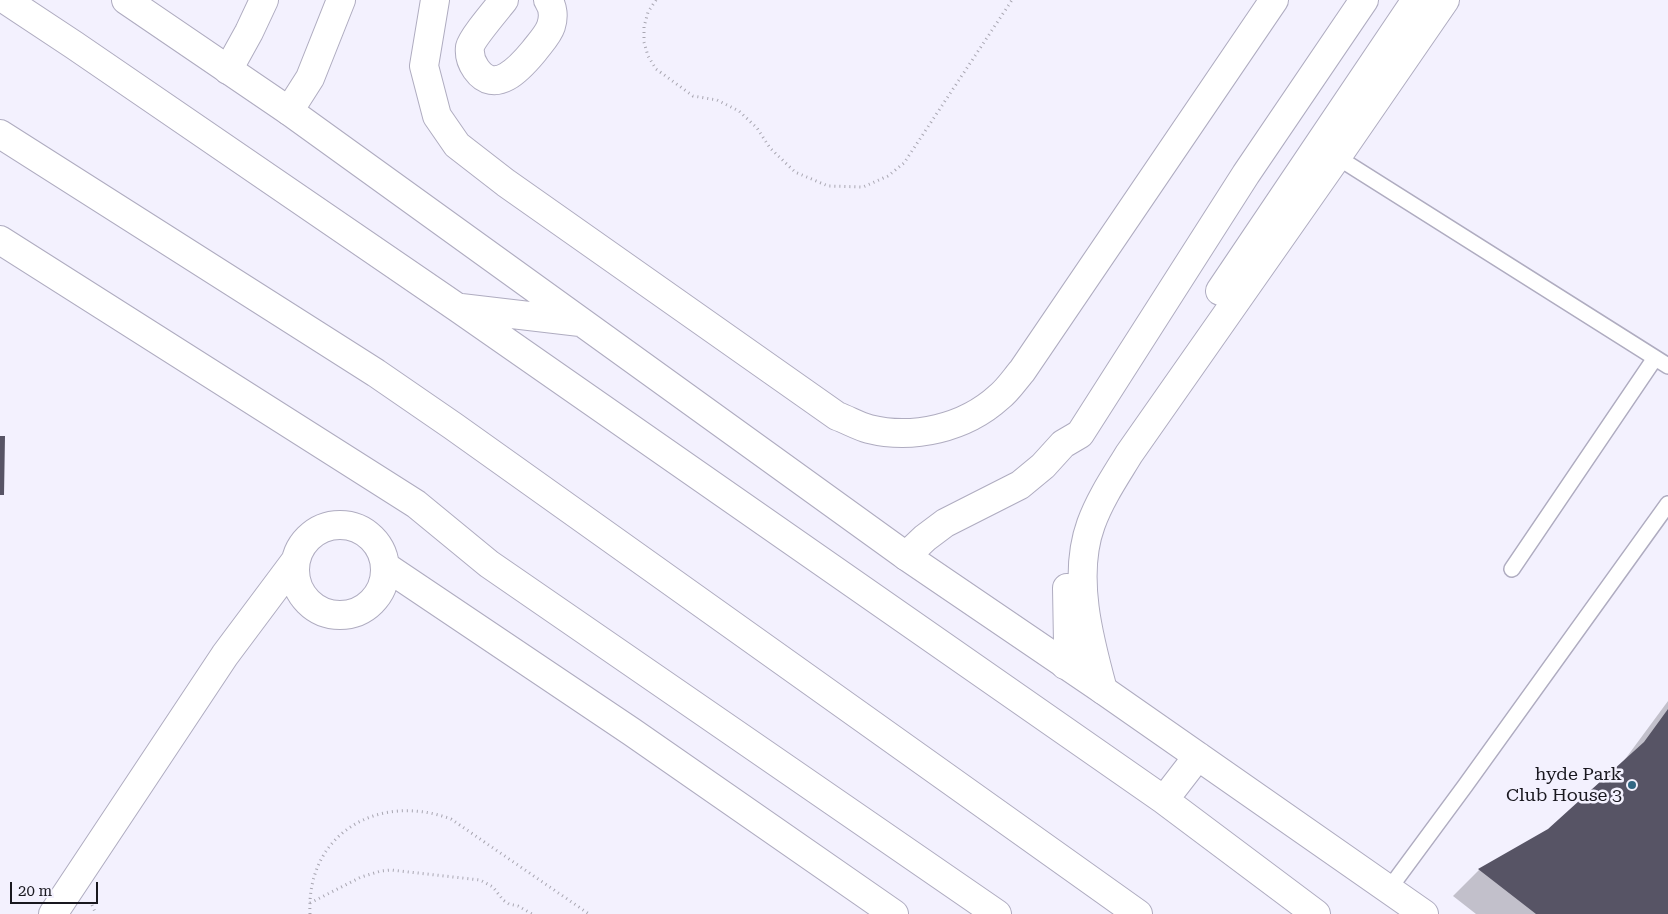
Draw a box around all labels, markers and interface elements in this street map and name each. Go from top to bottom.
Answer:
place label: hyde Park Club House 3 [1506,764,1622,806]
marker: hyde Park Club House 3 [1626,779,1638,791]
scale bar [12,872,100,904]
text: 20 m [18,882,52,900]

